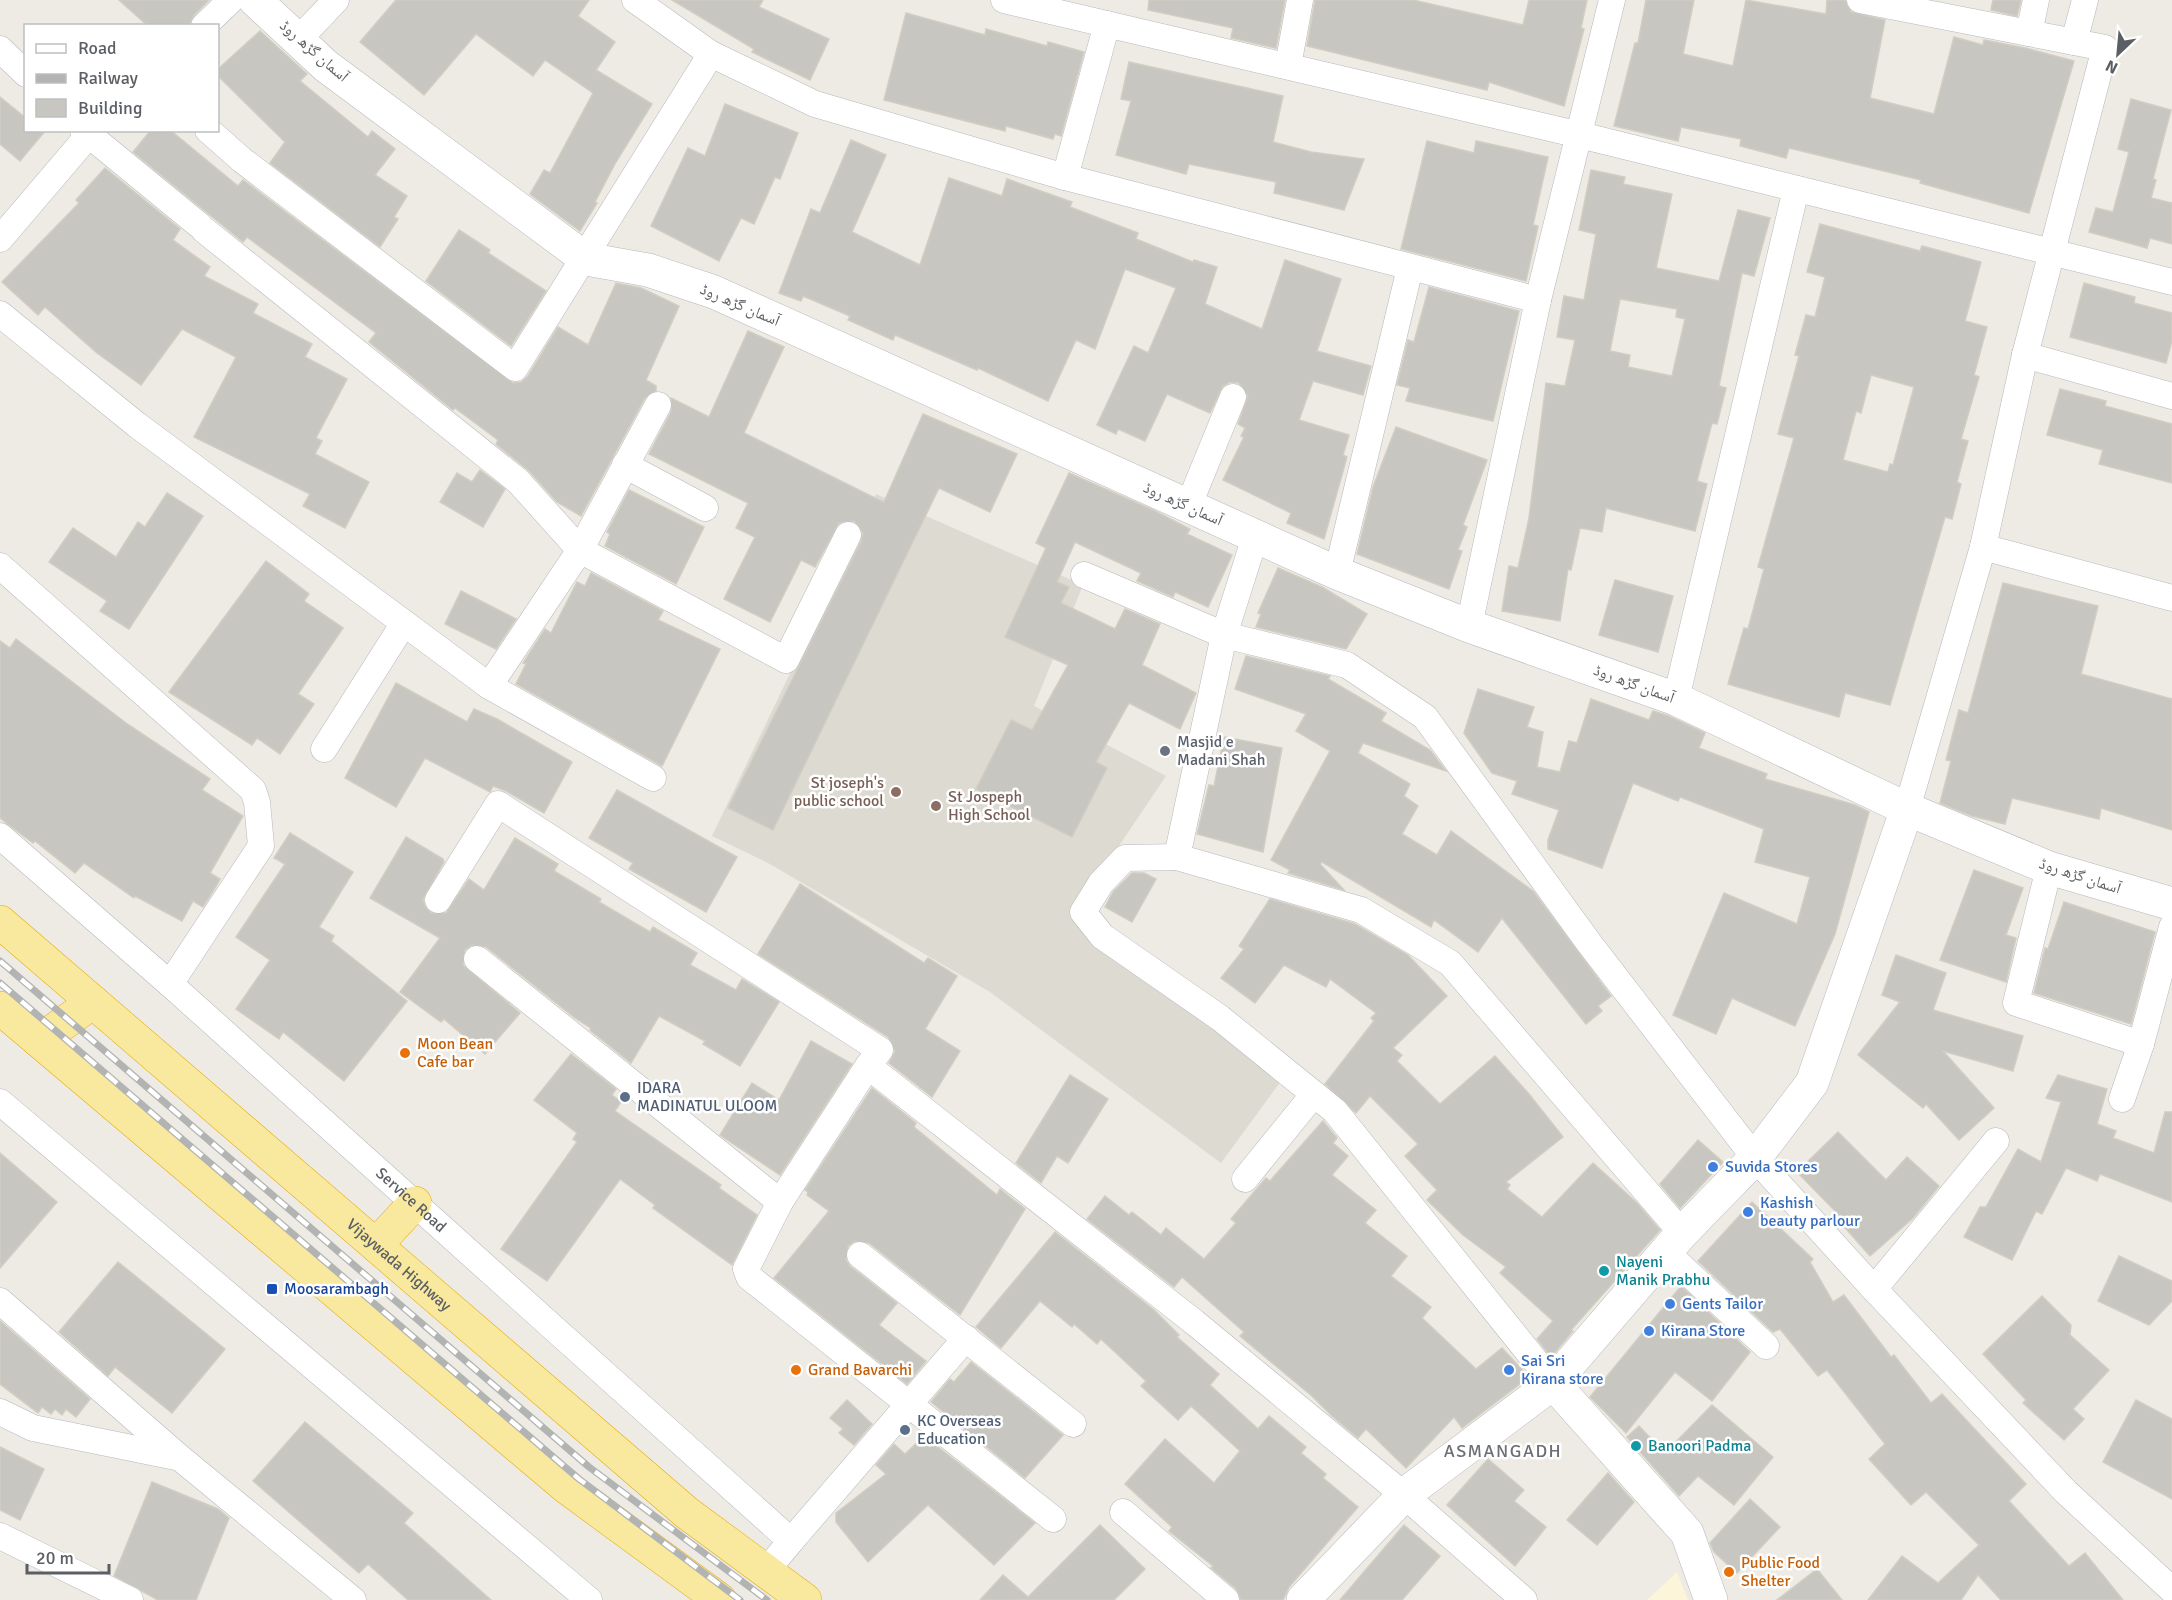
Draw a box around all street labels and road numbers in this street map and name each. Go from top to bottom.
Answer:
street label: آسمان گڑھ روڈ [275,16,353,87]
street label: آسمان گڑھ روڈ [697,279,784,331]
street label: آسمان گڑھ روڈ [1140,478,1227,531]
street label: آسمان گڑھ روڈ [1591,660,1678,708]
street label: آسمان گڑھ روڈ [2037,853,2124,899]
street label: Service Road [371,1163,450,1237]
street label: Vijaywada Highway [342,1214,456,1316]

